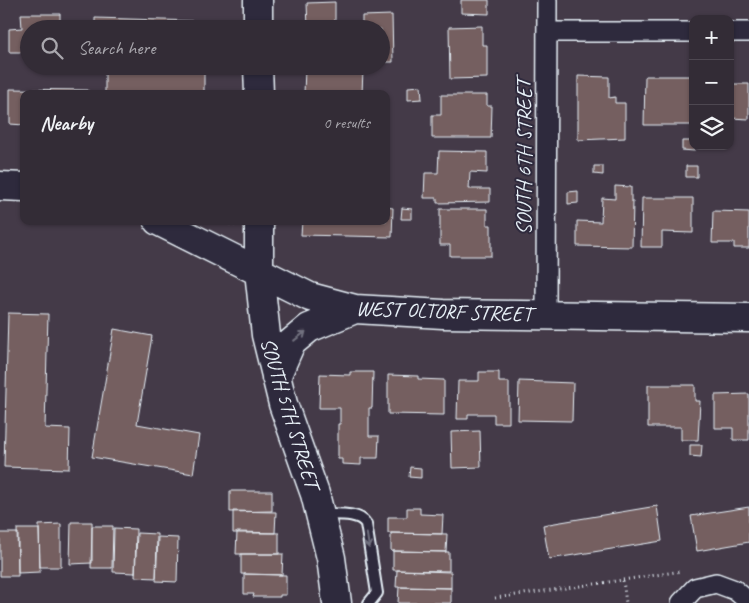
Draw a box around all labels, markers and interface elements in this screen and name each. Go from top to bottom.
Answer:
map controls [689,15,734,150]
button: + [689,15,734,60]
search box [20,20,390,75]
icon: search [38,34,66,62]
text: Search here [78,36,155,60]
button: − [689,60,734,105]
street label: SOUTH 6TH STREET [511,74,537,235]
button: layers [689,105,734,150]
text: Nearby [40,110,93,136]
text: 0 results [323,113,370,133]
street label: WEST OLTORF STREET [356,295,538,327]
one-way arrow [293,331,307,341]
street label: SOUTH 5TH STREET [255,335,327,497]
one-way arrow [364,532,374,548]

